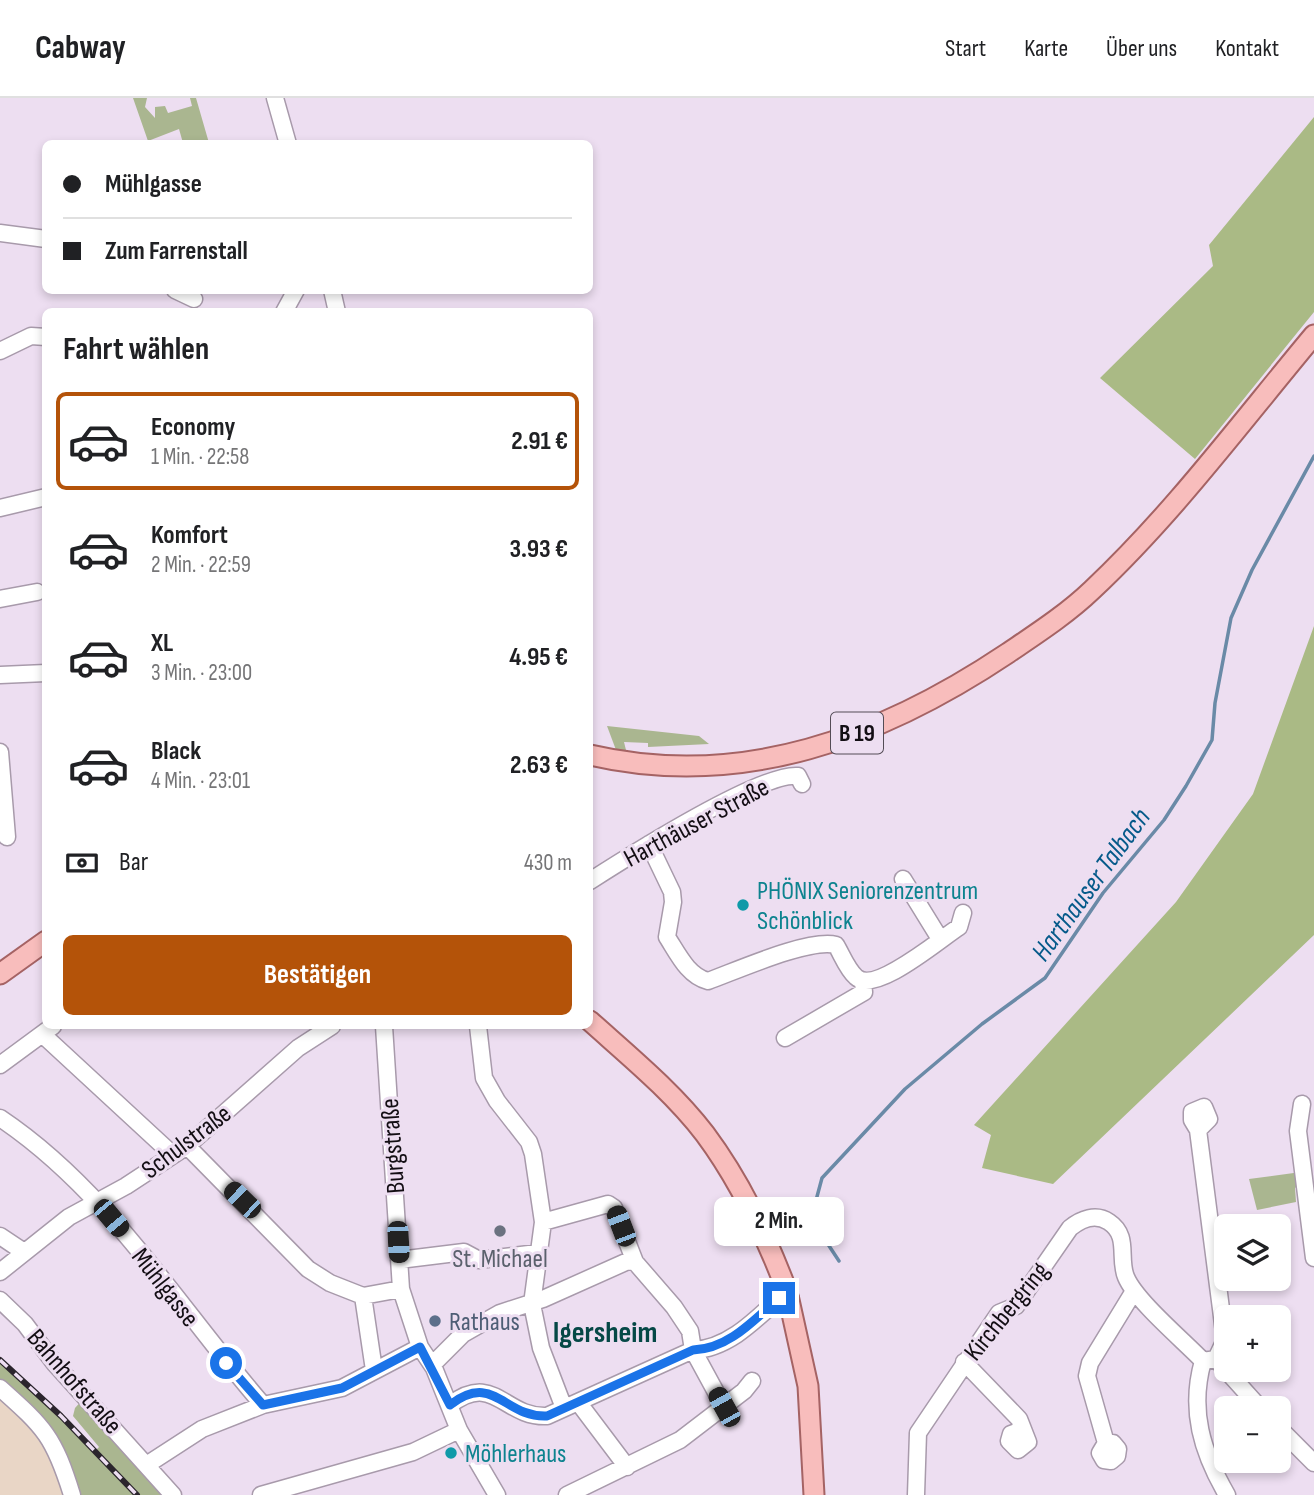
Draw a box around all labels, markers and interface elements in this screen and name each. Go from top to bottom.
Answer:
text: Cabway [35,28,126,68]
text: Start [945,34,986,63]
text: Karte [1024,34,1068,63]
text: Über uns [1106,34,1177,63]
text: Kontakt [1215,34,1279,63]
text: Mühlgasse [105,169,202,200]
text: Zum Farrenstall [105,236,248,267]
text: Fahrt wählen [63,330,209,369]
icon: car [67,410,130,473]
text: Economy [151,412,235,443]
text: 2.91 € [511,426,568,457]
text: 1 Min. · 22:58 [151,443,249,471]
icon: car [67,518,130,581]
text: Komfort [151,520,228,551]
text: 3.93 € [509,534,568,565]
text: 2 Min. · 22:59 [151,551,251,579]
icon: car [67,626,130,689]
text: XL [151,628,173,659]
text: 4.95 € [509,642,568,673]
text: 3 Min. · 23:00 [151,659,252,687]
road number: B 19 [831,712,883,754]
icon: car [67,734,130,797]
text: Black [151,736,201,767]
text: 2.63 € [510,750,568,781]
text: 4 Min. · 23:01 [151,767,250,795]
street label: Harthäuser Straße [619,772,775,875]
water label: Harthauser Talbach [1025,802,1158,968]
icon: cash [63,844,101,882]
text: Bar [119,847,148,878]
text: 430 m [524,849,572,877]
place label: PHÖNIX Seniorenzentrum Schönblick [757,876,978,937]
marker: PHÖNIX Seniorenzentrum Schönblick [735,897,751,913]
button: Bestätigen [63,935,572,1015]
street label: Burgstraße [375,1097,412,1194]
street label: Schulstraße [136,1099,238,1186]
car [220,1178,265,1222]
car [90,1195,133,1241]
callout: 2 Min. [714,1196,844,1246]
car [604,1203,639,1249]
text: 2 Min. [755,1207,803,1235]
map controls [1214,1214,1291,1473]
button: layers [1214,1214,1291,1291]
car [387,1220,410,1264]
marker: St. Michael [492,1223,508,1239]
street label: Mühlgasse [125,1242,205,1333]
place label: St. Michael [452,1244,548,1275]
street label: Kirchbergring [958,1257,1056,1367]
route end [763,1282,795,1314]
button: + [1214,1305,1291,1382]
place label: Rathaus [449,1307,520,1338]
marker: Rathaus [427,1313,443,1329]
district label: Igersheim [553,1315,657,1351]
street label: Bahnhofstraße [20,1323,128,1441]
route start [210,1347,242,1379]
car [705,1384,744,1430]
button: − [1214,1396,1291,1473]
place label: Möhlerhaus [465,1439,566,1470]
marker: Möhlerhaus [443,1445,459,1461]

